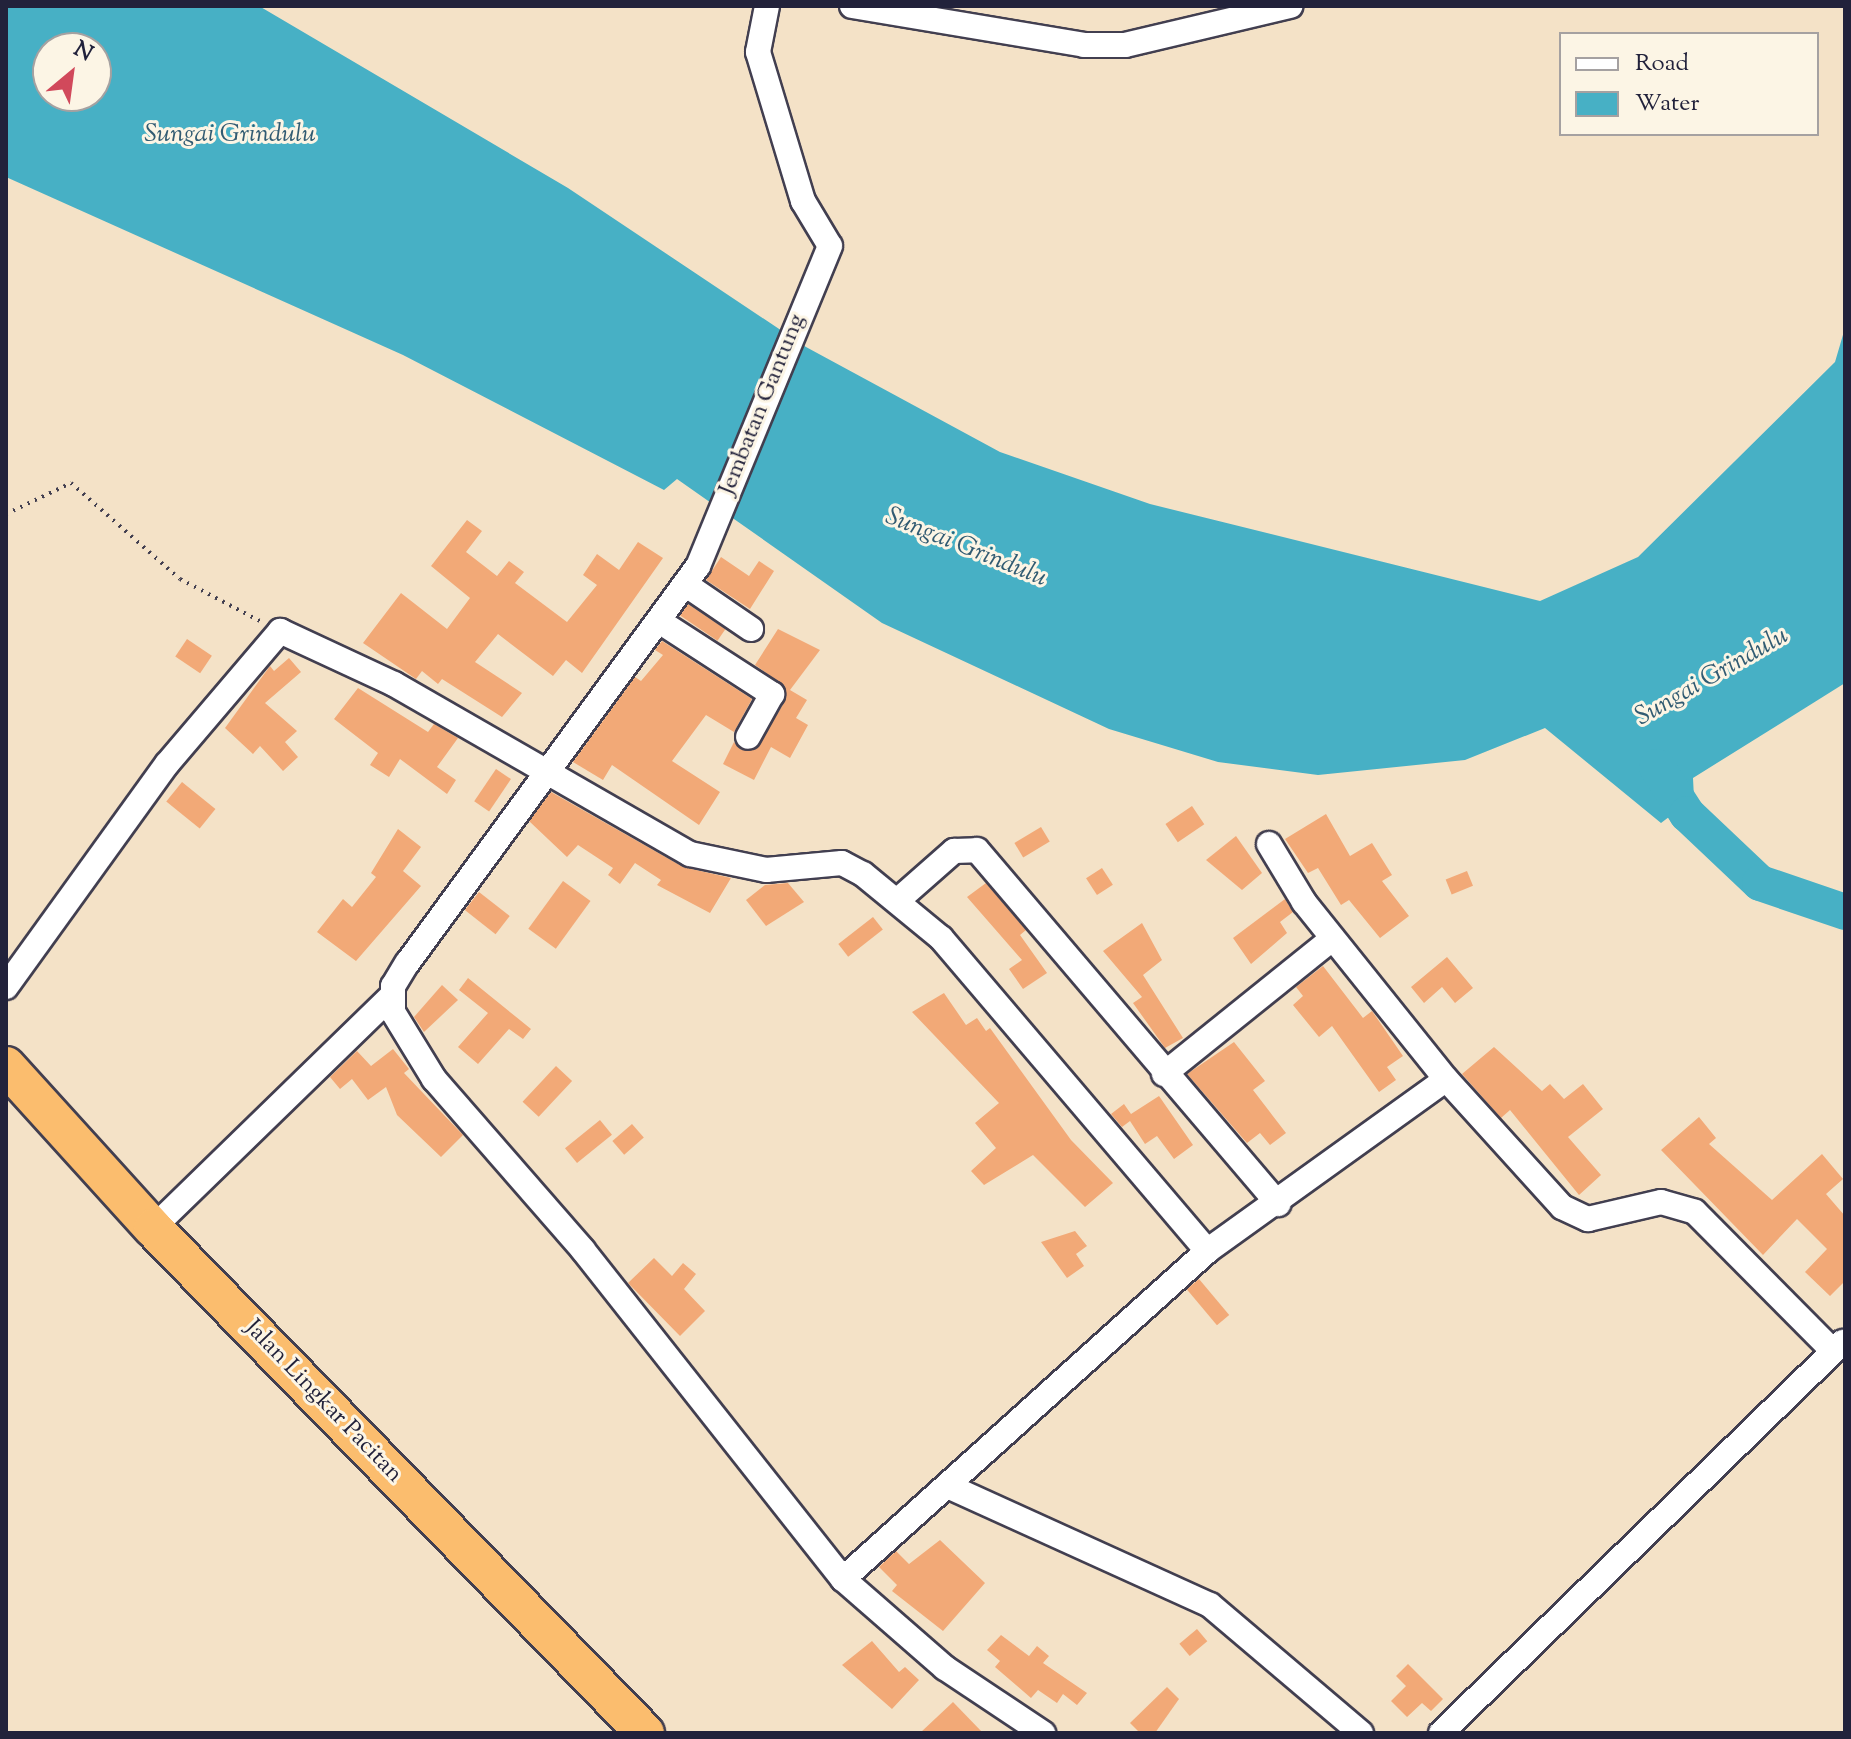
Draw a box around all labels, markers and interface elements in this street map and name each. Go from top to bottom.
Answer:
north arrow [32,32,112,112]
legend [1559,32,1819,136]
text: N [67,35,98,71]
text: Road [1635,47,1689,81]
text: Water [1635,87,1699,121]
water label: Sungai Grindulu [144,119,316,151]
street label: Jembatan Gantung [714,310,812,500]
water label: Sungai Grindulu [881,501,1051,595]
water label: Sungai Grindulu [1630,621,1794,733]
street label: Jalan Lingkar Pacitan [238,1315,408,1489]

